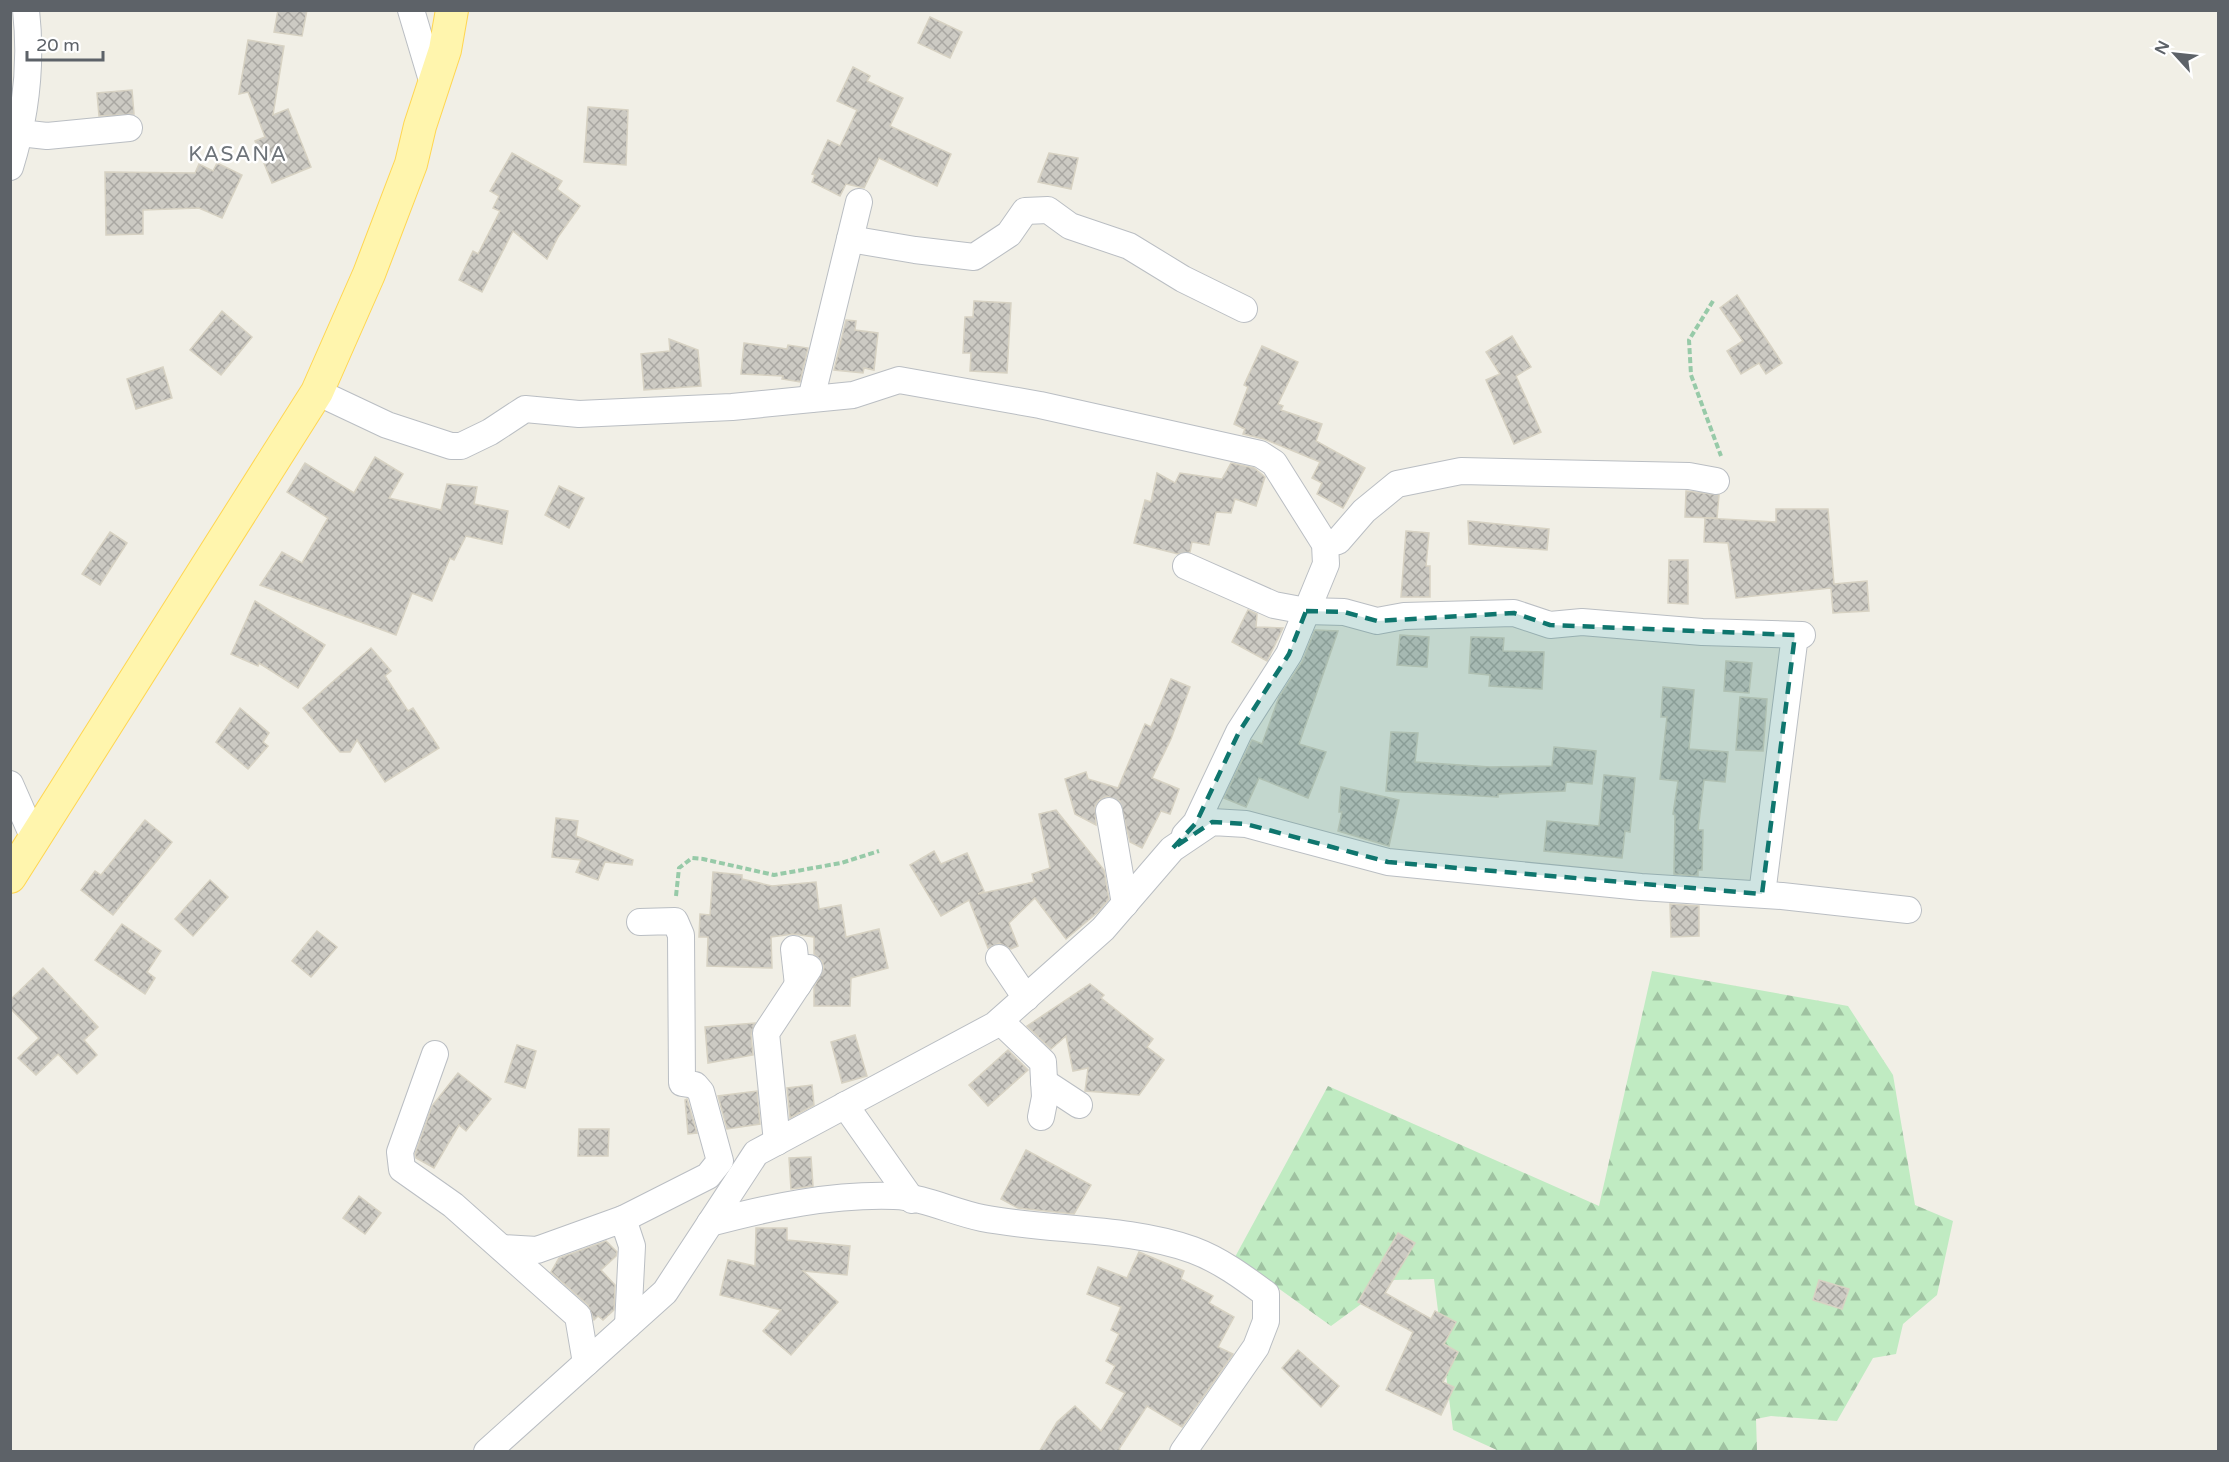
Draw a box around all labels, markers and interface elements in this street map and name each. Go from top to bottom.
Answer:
scale bar [27,24,104,62]
north arrow [2145,24,2205,84]
text: 20 m [36,34,80,56]
text: N [2151,37,2174,58]
district label: KASANA [188,142,288,167]

